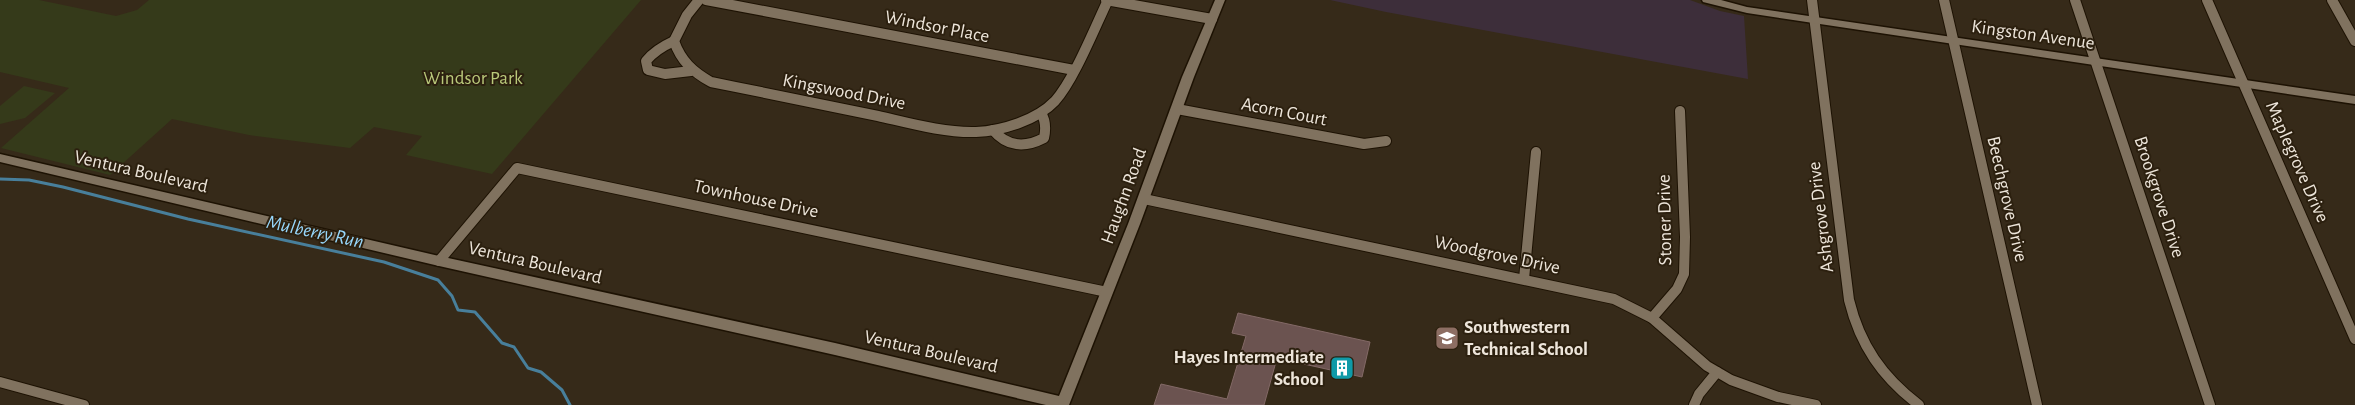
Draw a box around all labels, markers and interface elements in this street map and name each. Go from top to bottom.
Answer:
street label: Windsor Place [883,8,991,46]
street label: Kingston Avenue [1970,17,2096,53]
park label: Windsor Park [423,69,523,88]
street label: Kingswood Drive [781,71,907,113]
street label: Acorn Court [1240,94,1328,130]
street label: Maplegrove Drive [2262,99,2332,225]
street label: Beechgrove Drive [1983,134,2031,264]
street label: Brookgrove Drive [2130,134,2188,260]
street label: Haughn Road [1098,145,1150,247]
street label: Ventura Boulevard [72,147,210,197]
street label: Ashgrove Drive [1805,161,1837,273]
street label: Stoner Drive [1655,174,1675,266]
street label: Townhouse Drive [692,176,820,222]
water label: Mulberry Run [265,212,365,252]
street label: Woodgrove Drive [1432,232,1562,278]
street label: Ventura Boulevard [466,238,604,288]
place label: Southwestern Technical School [1464,318,1588,359]
school or university icon: Southwestern Technical School [1434,325,1460,351]
street label: Ventura Boulevard [862,327,1000,377]
place label: Hayes Intermediate School [1174,348,1324,389]
building icon: Hayes Intermediate School [1329,355,1355,381]

